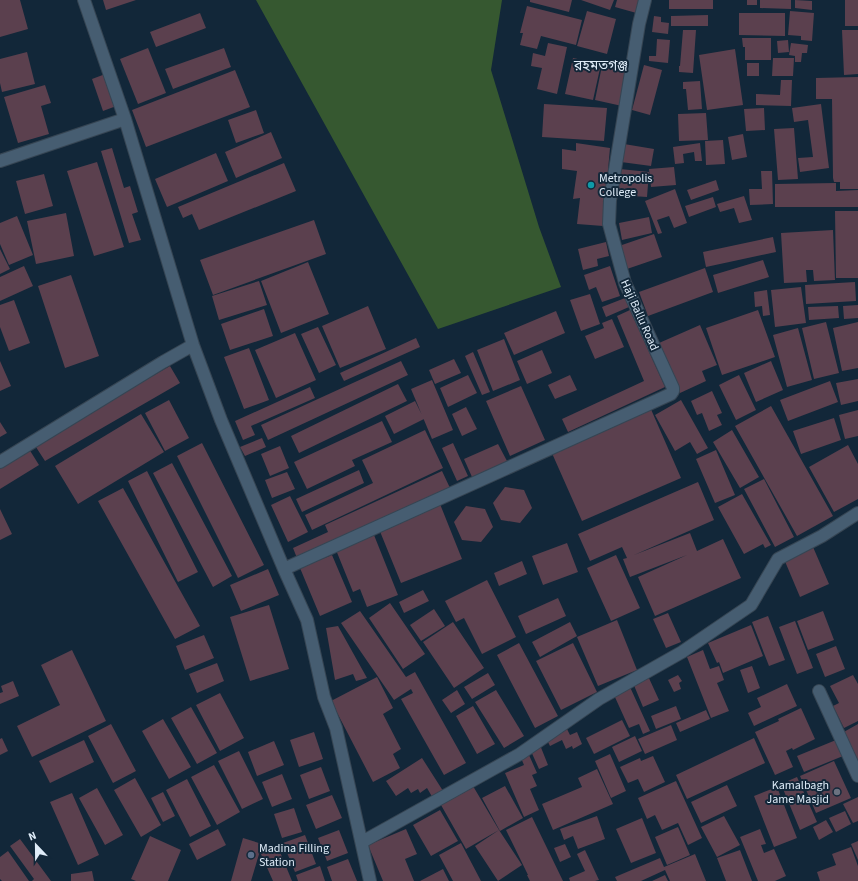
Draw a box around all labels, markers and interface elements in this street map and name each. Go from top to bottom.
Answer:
district label: রহমতগঞ্জ [573,56,628,76]
place label: Metropolis College [599,170,652,201]
marker: Metropolis College [586,180,596,190]
street label: Haji Ballu Road [616,277,663,353]
place label: Kamalbagh Jame Masjid [767,777,829,808]
marker: Kamalbagh Jame Masjid [832,787,842,797]
north arrow [16,825,56,865]
text: N [26,828,39,845]
place label: Madina Filling Station [259,840,329,871]
marker: Madina Filling Station [246,850,256,860]

